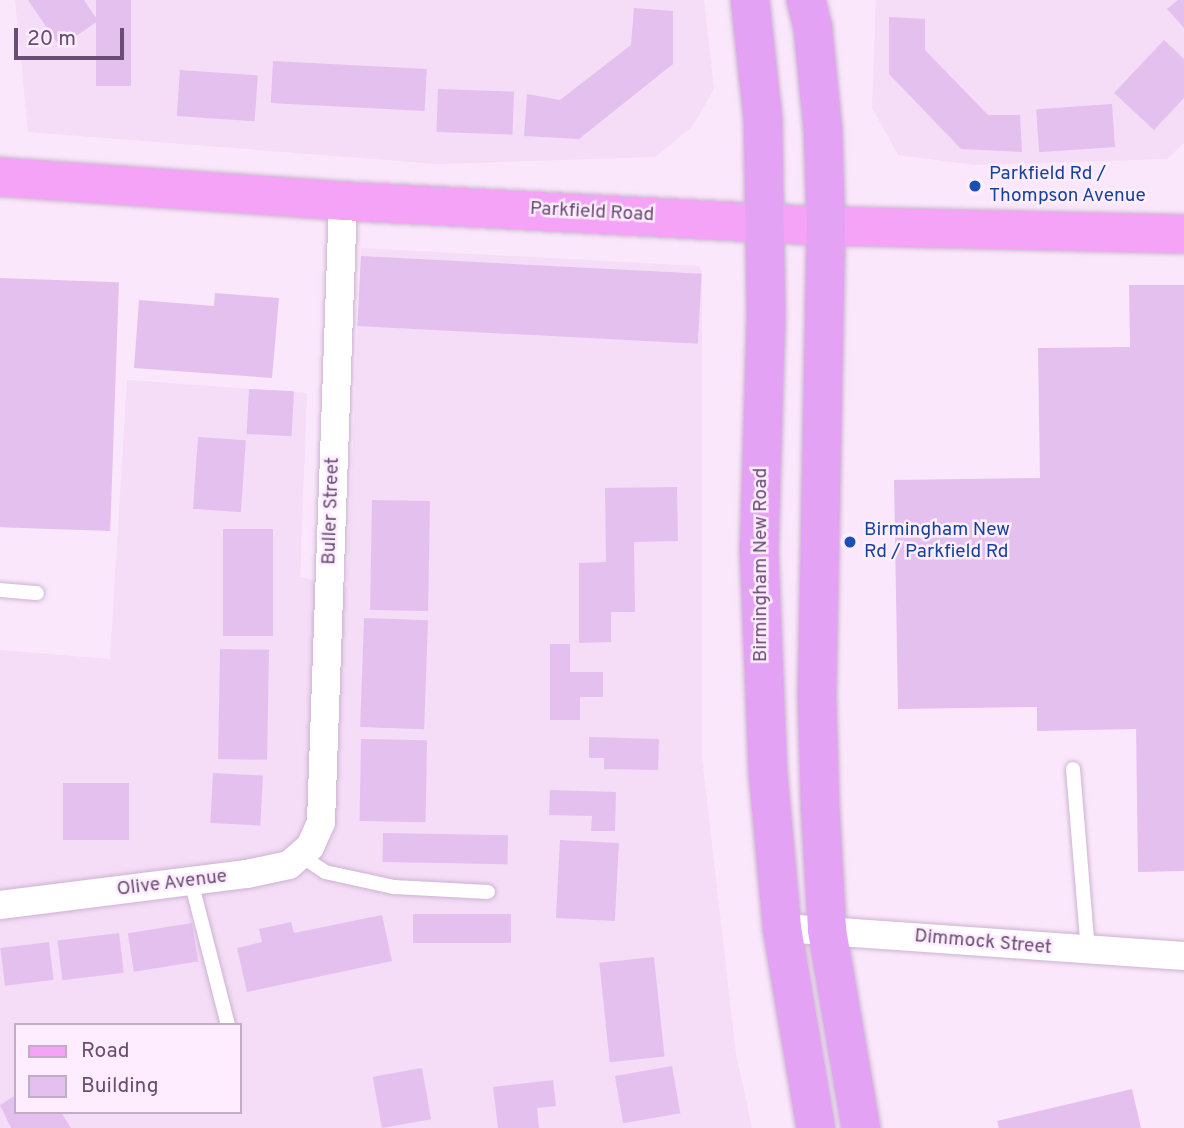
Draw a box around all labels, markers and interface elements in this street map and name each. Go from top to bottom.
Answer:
scale bar [18,14,128,58]
text: 20 m [27,26,76,53]
place label: Parkfield Rd / Thompson Avenue [989,164,1146,208]
marker: Parkfield Rd / Thompson Avenue [967,178,983,194]
street label: Parkfield Road [529,198,655,228]
street label: Buller Street [319,457,345,565]
street label: Birmingham New Road [751,468,773,662]
place label: Birmingham New Rd / Parkfield Rd [864,520,1010,564]
marker: Birmingham New Rd / Parkfield Rd [842,534,858,550]
street label: Olive Avenue [115,866,229,902]
street label: Dimmock Street [913,926,1053,960]
legend [14,1023,242,1114]
text: Road [81,1038,130,1065]
text: Building [81,1073,159,1100]

